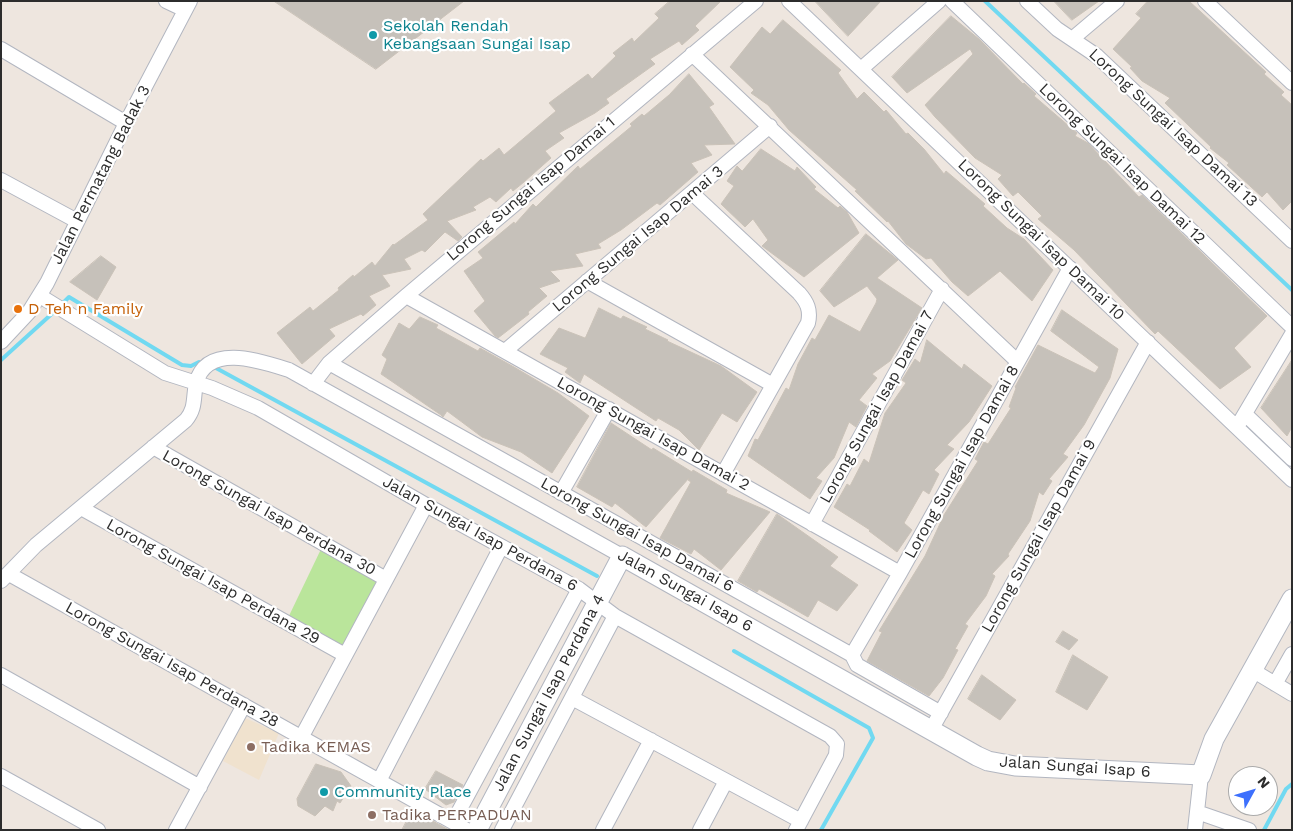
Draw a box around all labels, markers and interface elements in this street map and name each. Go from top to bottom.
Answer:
place label: Sekolah Rendah Kebangsaan Sungai Isap [383,16,571,54]
marker: Sekolah Rendah Kebangsaan Sungai Isap [367,29,379,41]
street label: Lorong Sungai Isap Damai 13 [1085,45,1261,211]
street label: Lorong Sungai Isap Damai 12 [1035,79,1209,249]
street label: Jalan Permatang Badak 3 [47,82,155,268]
street label: Lorong Sungai Isap Damai 1 [443,113,619,265]
street label: Lorong Sungai Isap Damai 10 [954,155,1128,325]
street label: Lorong Sungai Isap Damai 3 [549,162,727,316]
place label: D Teh n Family [28,299,143,319]
marker: D Teh n Family [12,303,24,315]
street label: Lorong Sungai Isap Damai 7 [816,307,938,507]
street label: Lorong Sungai Isap Damai 8 [901,362,1023,562]
street label: Lorong Sungai Isap Damai 2 [553,373,753,495]
street label: Lorong Sungai Isap Damai 9 [978,436,1100,636]
street label: Lorong Sungai Isap Perdana 30 [159,446,379,580]
street label: Jalan Sungai Isap Perdana 6 [379,472,581,596]
street label: Lorong Sungai Isap Damai 6 [537,474,737,596]
street label: Lorong Sungai Isap Perdana 29 [103,515,323,649]
street label: Jalan Sungai Isap 6 [614,546,756,636]
street label: Jalan Sungai Isap Perdana 4 [489,591,609,795]
street label: Lorong Sungai Isap Perdana 28 [62,598,282,732]
place label: Tadika KEMAS [261,737,371,757]
marker: Tadika KEMAS [245,741,257,753]
street label: Jalan Sungai Isap 6 [999,752,1151,782]
north arrow [1228,766,1278,816]
text: N [1254,773,1273,791]
place label: Community Place [334,782,471,802]
marker: Community Place [318,786,330,798]
place label: Tadika PERPADUAN [382,805,532,825]
marker: Tadika PERPADUAN [366,809,378,821]

